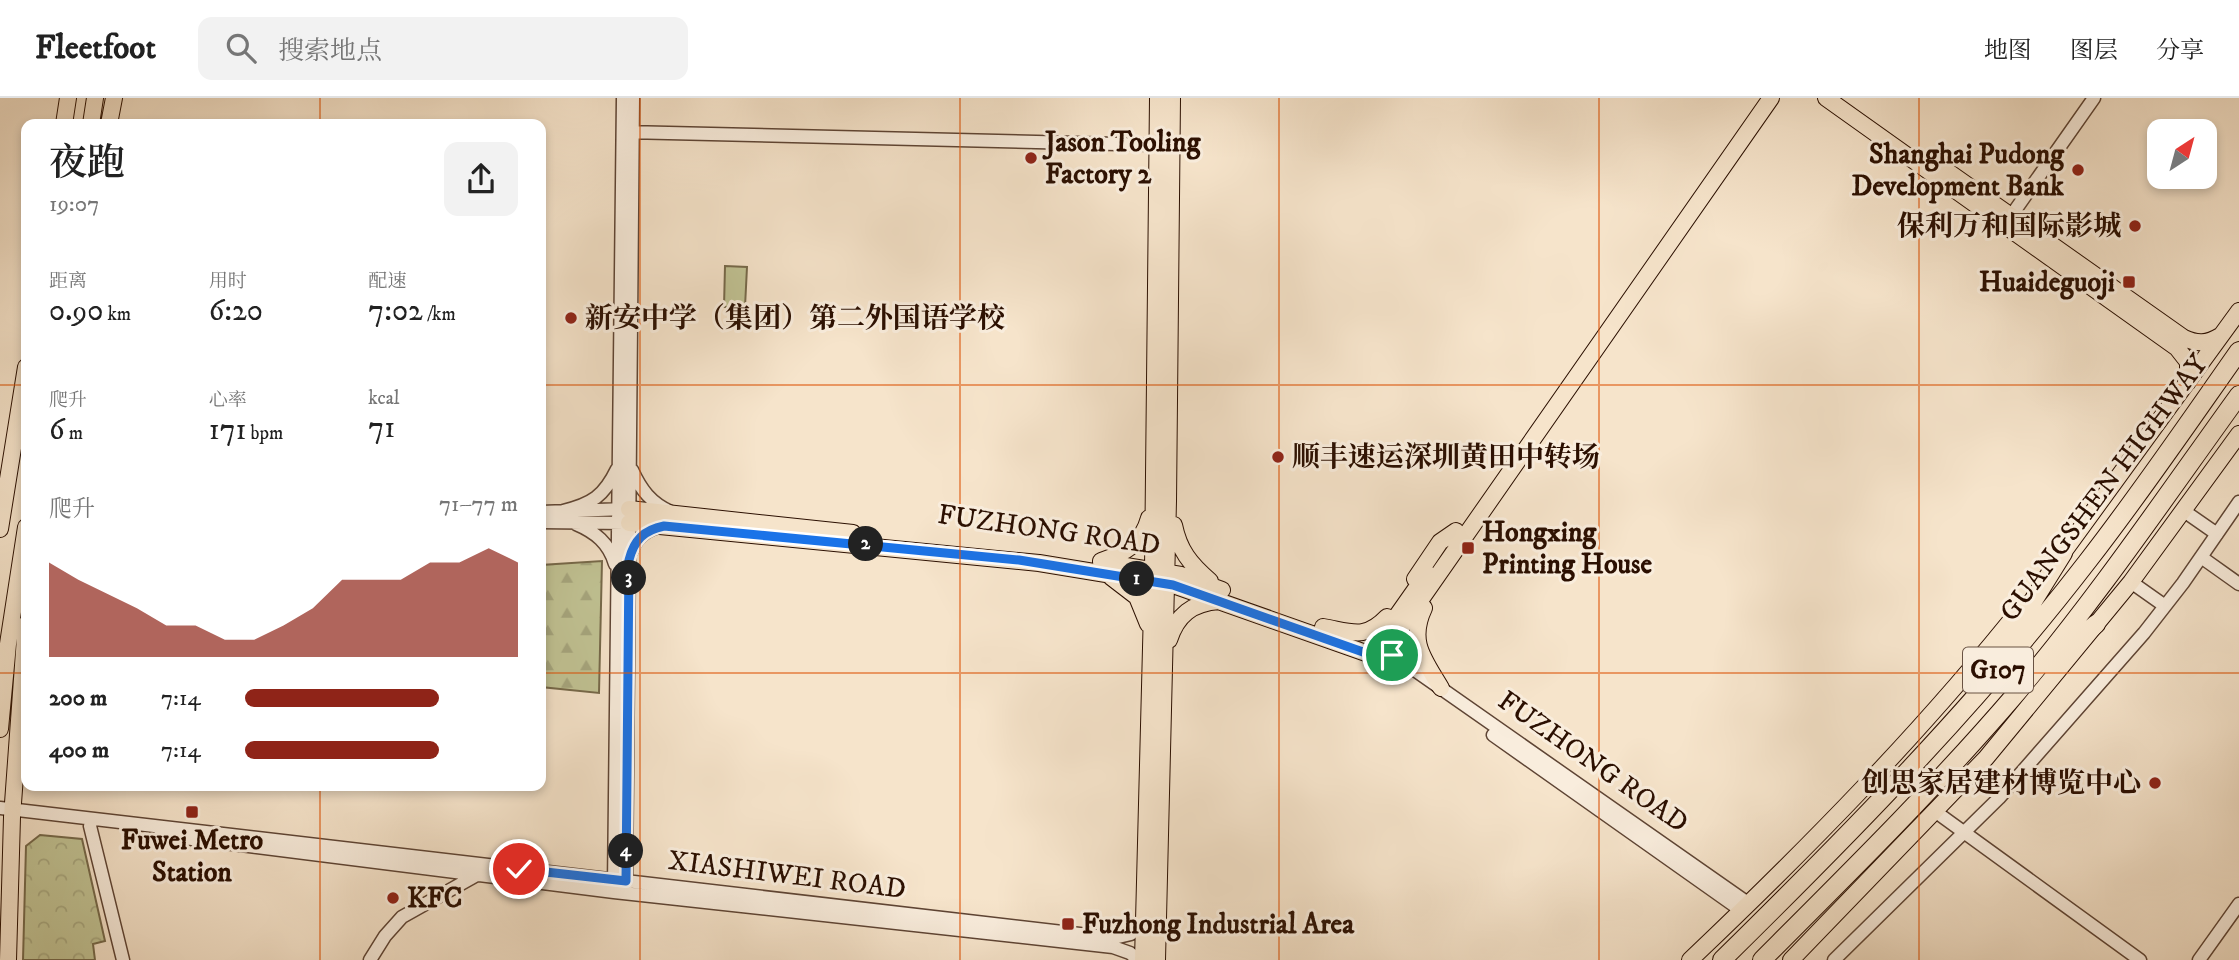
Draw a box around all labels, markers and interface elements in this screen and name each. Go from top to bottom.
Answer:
search box [198,17,688,80]
text: Fleetfoot [35,28,156,69]
icon: search [222,29,260,67]
text: 搜索地点 [278,35,382,68]
text: 地图 [1984,36,2032,66]
text: 图层 [2070,36,2118,66]
text: 分享 [2156,36,2204,66]
north arrow [2147,119,2217,189]
map controls [2147,119,2217,189]
place label: Jason Tooling Factory 2 [1042,125,1202,192]
place label: Shanghai Pudong Development Bank [1852,137,2065,204]
text: 夜跑 [49,140,125,188]
button: share [444,142,518,216]
marker: Jason Tooling Factory 2 [1023,150,1039,166]
marker: Shanghai Pudong Development Bank [2070,162,2086,178]
text: 19:07 [49,190,99,219]
place label: 保利万和国际影城 [1897,209,2121,244]
marker: 保利万和国际影城 [2127,218,2143,234]
place label: Huaideguoji [1979,265,2115,300]
text: 距离 [49,270,87,293]
text: 用时 [209,270,247,293]
text: 配速 [368,270,406,293]
marker: Huaideguoji [2121,274,2137,290]
text: 0.90 [49,293,103,330]
text: 6:20 [209,293,263,330]
text: 7:02 [368,293,423,330]
place label: 新安中学（集团）第二外国语学校 [585,301,1005,336]
text: km [103,303,131,326]
text: /km [423,303,456,326]
marker: 新安中学（集团）第二外国语学校 [563,310,579,326]
street label: GUANGSHEN HIGHWAY [1992,347,2216,628]
text: kcal [368,387,400,410]
text: 爬升 [49,389,87,412]
text: 心率 [209,389,247,412]
text: 71 [368,410,395,447]
text: 6 [49,412,65,449]
text: 171 [209,412,247,449]
text: m [65,422,83,445]
text: bpm [247,422,283,445]
place label: 顺丰速运深圳黄田中转场 [1292,440,1600,475]
marker: 顺丰速运深圳黄田中转场 [1270,449,1286,465]
text: 71–77 m [439,490,518,519]
text: 爬升 [49,495,95,524]
street label: FUZHONG ROAD [935,497,1163,563]
place label: Hongxing Printing House [1482,515,1652,582]
pin: 2 [848,526,884,562]
text: 2 [861,532,870,555]
marker: Hongxing Printing House [1460,540,1476,556]
pin: 3 [612,560,646,596]
pin: 1 [1120,561,1154,596]
text: 3 [625,566,632,589]
text: 1 [1133,567,1140,590]
pin [1362,625,1422,685]
icon: arrive [1373,636,1411,674]
road number: G107 [1963,648,2033,692]
street label: FUZHONG ROAD [1491,683,1695,841]
text: 200 m [49,684,107,713]
text: 7:14 [161,684,201,713]
text: 400 m [49,736,109,765]
text: 7:14 [161,736,201,765]
place label: 创思家居建材博览中心 [1861,766,2141,801]
marker: 创思家居建材博览中心 [2147,775,2163,791]
marker: Fuwei Metro Station [184,804,200,820]
place label: Fuwei Metro Station [121,823,264,890]
pin: 4 [608,834,644,868]
pin [489,839,549,899]
text: 4 [620,839,631,862]
street label: XIASHIWEI ROAD [666,843,908,907]
icon: check [500,850,538,888]
place label: KFC [407,881,462,916]
marker: KFC [385,890,401,906]
place label: Fuzhong Industrial Area [1082,907,1355,942]
marker: Fuzhong Industrial Area [1060,916,1076,932]

